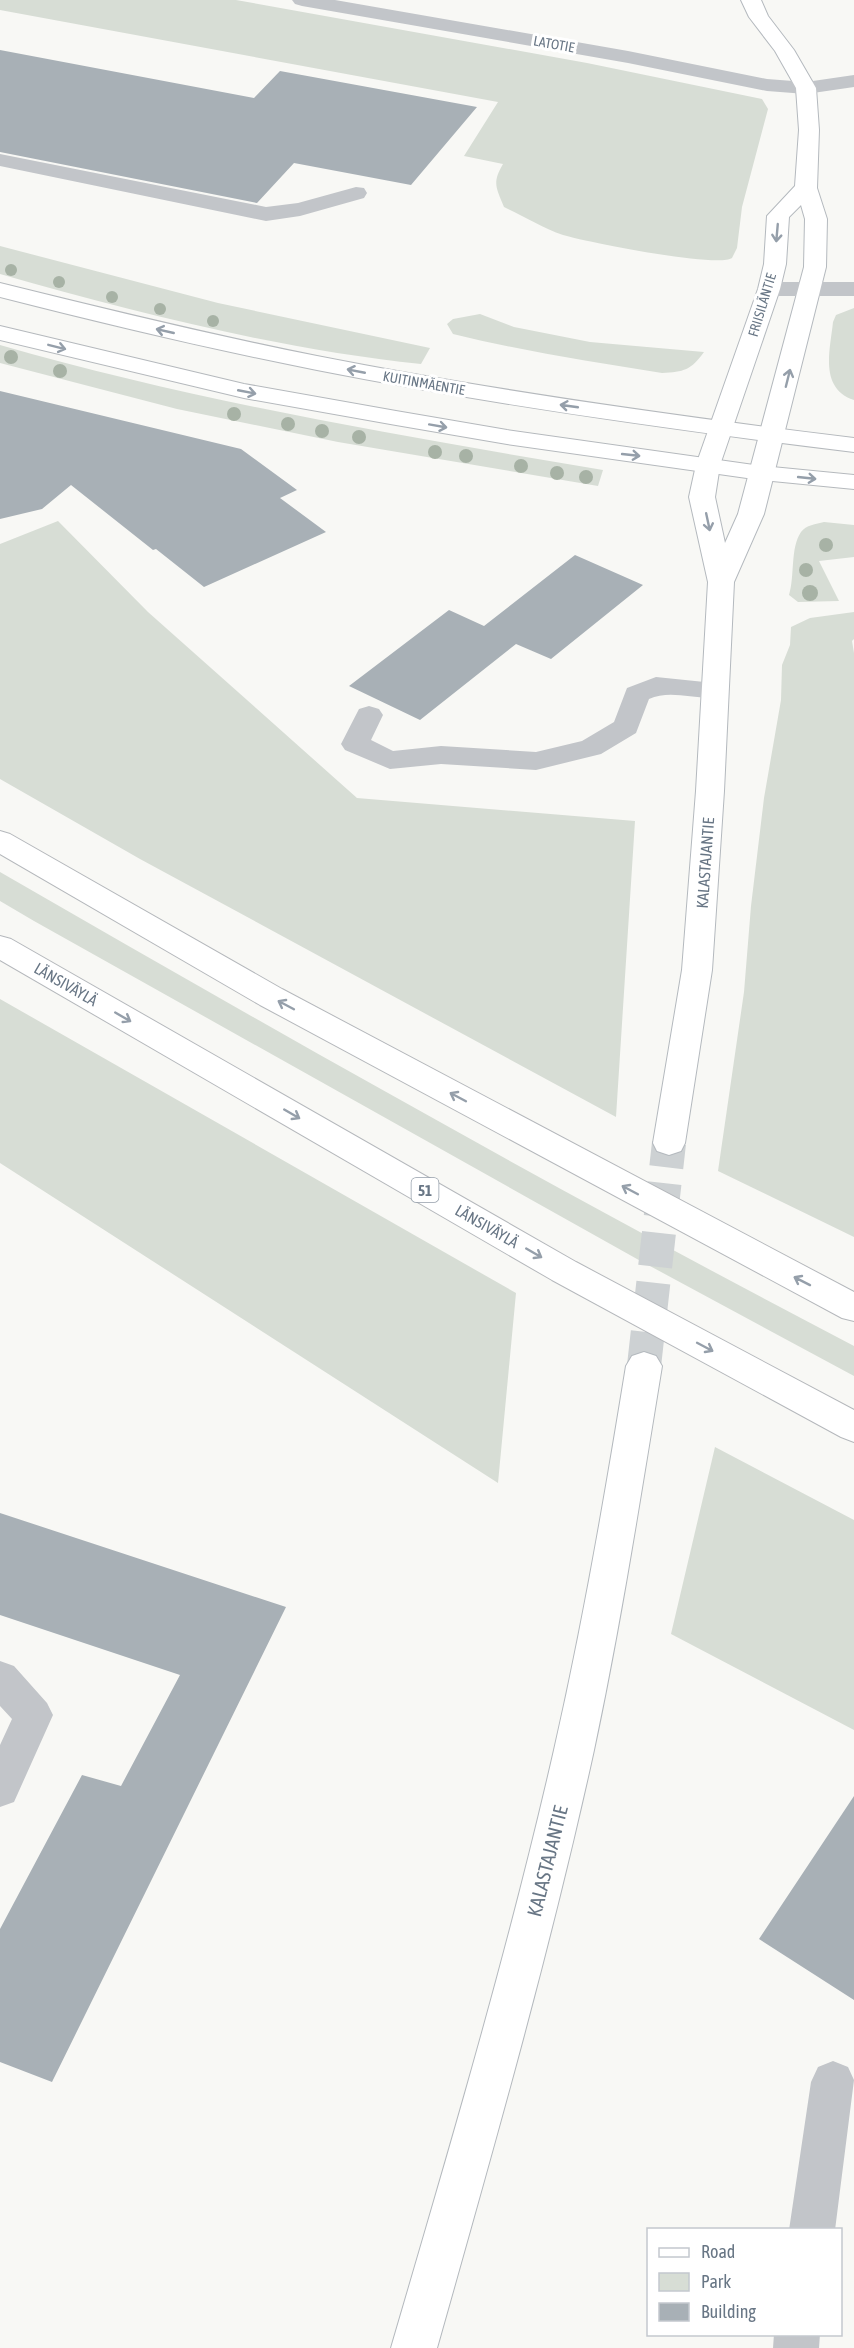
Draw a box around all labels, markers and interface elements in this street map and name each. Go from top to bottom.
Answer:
street label: LATOTIE [532,33,576,55]
one-way arrow [771,223,782,243]
street label: FRIISILÄNTIE [745,271,779,339]
one-way arrow [156,325,175,336]
one-way arrow [47,341,66,353]
one-way arrow [347,365,366,376]
street label: KUITINMÄENTIE [382,368,466,398]
one-way arrow [783,369,794,388]
one-way arrow [236,387,256,398]
one-way arrow [560,401,580,412]
one-way arrow [428,421,448,432]
one-way arrow [621,449,641,460]
one-way arrow [797,472,817,483]
one-way arrow [702,513,714,532]
street label: KALASTAJANTIE [693,817,717,909]
street label: LÄNSIVÄYLÄ [31,959,101,1009]
one-way arrow [278,999,296,1010]
one-way arrow [114,1012,132,1023]
one-way arrow [450,1091,467,1103]
one-way arrow [283,1109,301,1120]
road number: 51 [412,1178,438,1202]
one-way arrow [621,1184,639,1195]
street label: LÄNSIVÄYLÄ [452,1201,522,1251]
one-way arrow [525,1248,542,1260]
one-way arrow [794,1275,811,1287]
one-way arrow [696,1342,714,1353]
street label: KALASTAJANTIE [522,1803,572,1919]
legend [647,2228,842,2336]
text: Road [701,2241,735,2262]
text: Park [701,2271,731,2292]
text: Building [701,2301,756,2322]

